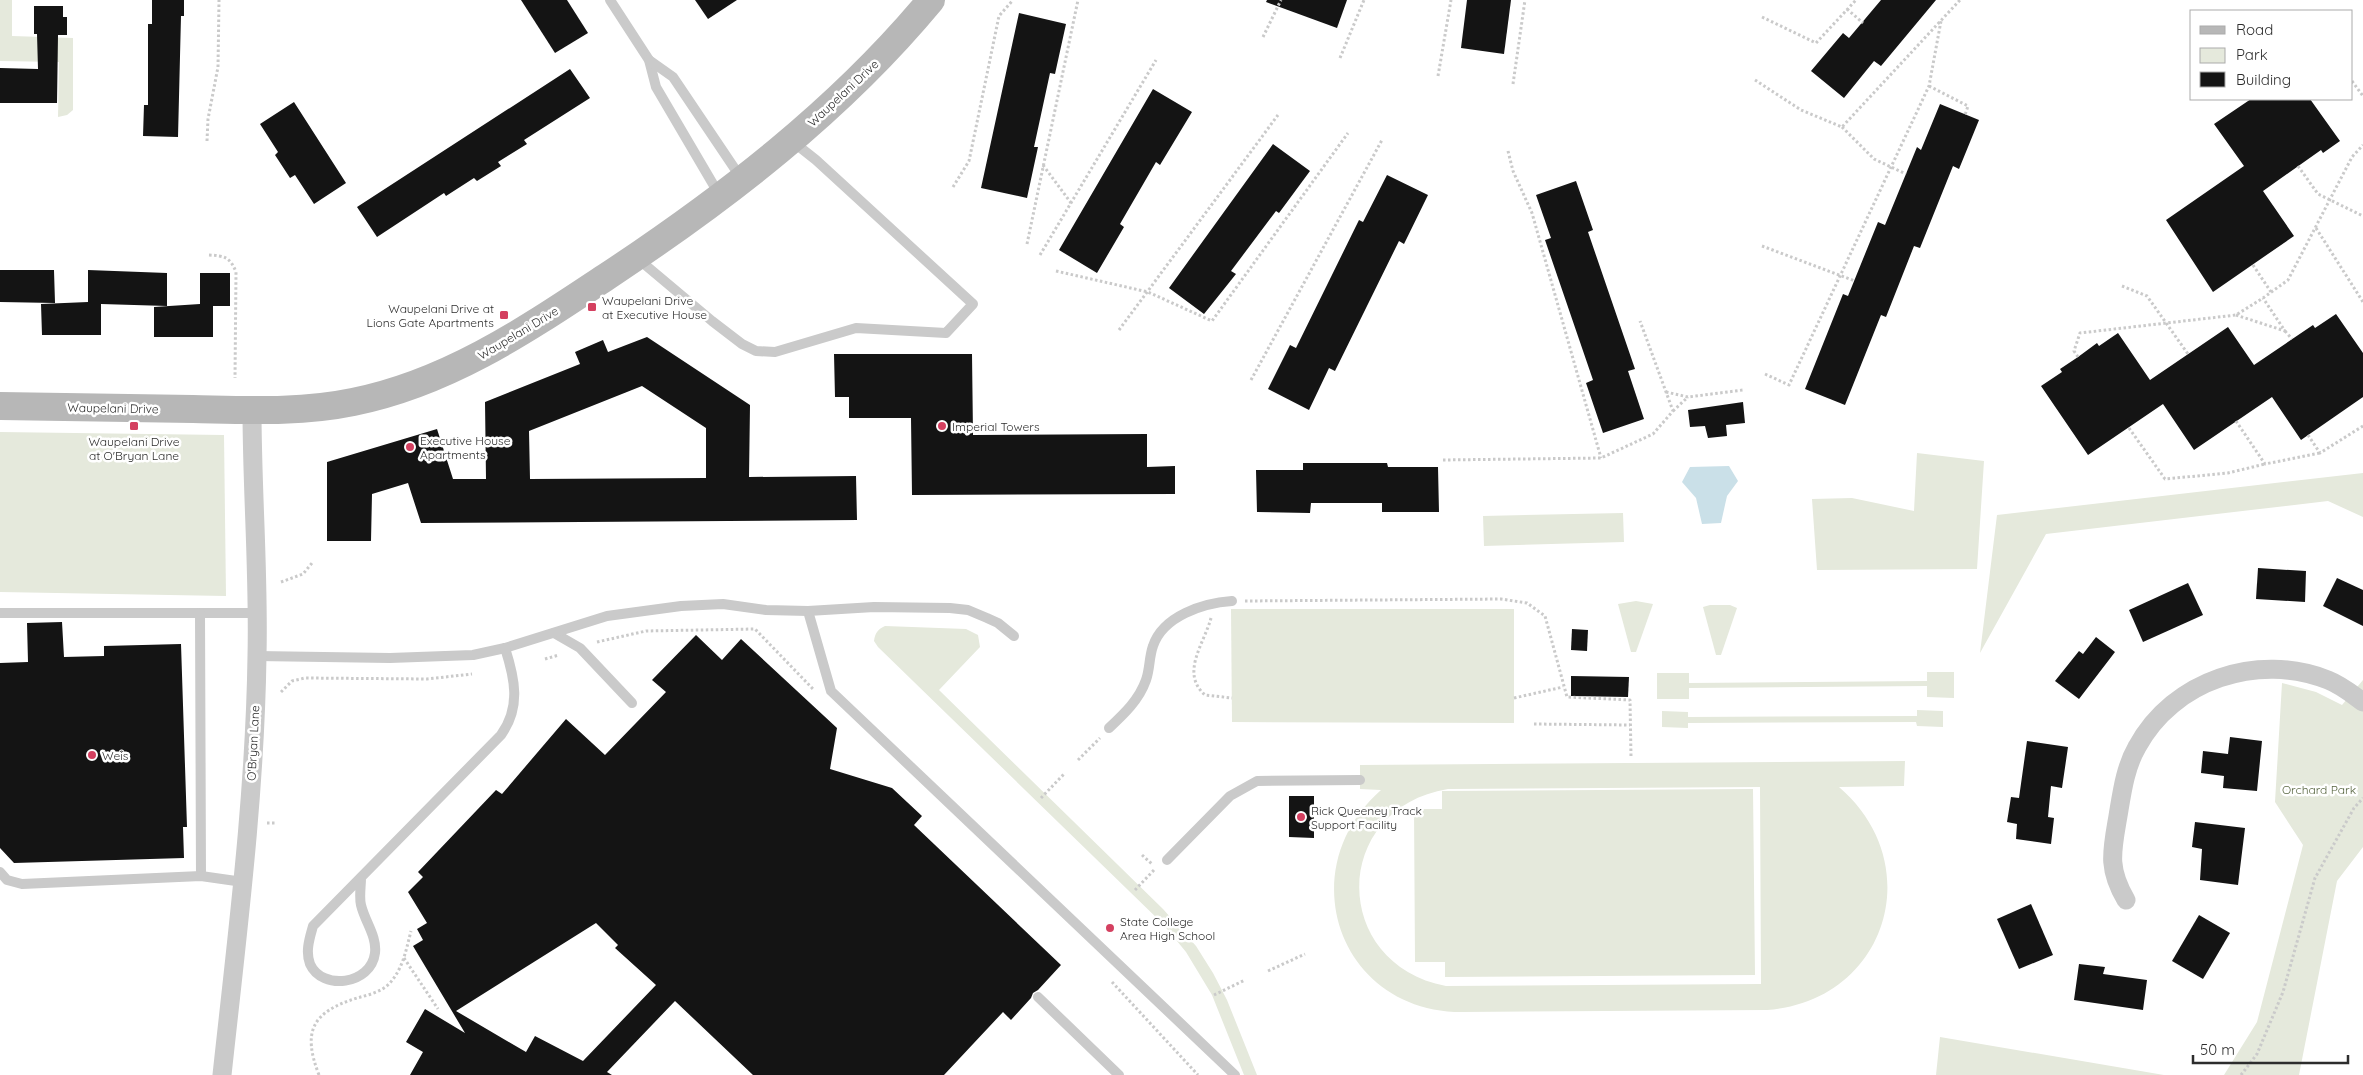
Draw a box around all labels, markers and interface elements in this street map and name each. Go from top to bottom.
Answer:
legend [2190,10,2353,100]
text: Road [2236,20,2273,39]
text: Park [2236,45,2268,64]
street label: Waupelani Drive [805,56,882,130]
text: Building [2236,70,2291,89]
place label: Waupelani Drive at Executive House [602,293,707,322]
place label: Waupelani Drive at Lions Gate Apartments [367,301,494,330]
marker: Waupelani Drive at Executive House [586,301,598,313]
street label: Waupelani Drive [475,303,561,363]
marker: Waupelani Drive at Lions Gate Apartments [498,309,510,321]
street label: Waupelani Drive [67,400,159,416]
place label: Imperial Towers [952,419,1040,434]
marker: Waupelani Drive at O'Bryan Lane [128,420,140,432]
marker: Imperial Towers [936,420,948,432]
place label: Executive House Apartments [420,433,511,462]
place label: Waupelani Drive at O'Bryan Lane [88,434,180,463]
marker: Executive House Apartments [404,441,416,453]
street label: O'Bryan Lane [244,705,262,781]
place label: Weis [102,748,129,763]
marker: Weis [86,749,98,761]
park label: Orchard Park [2282,782,2356,797]
place label: Rick Queeney Track Support Facility [1311,803,1422,832]
marker: Rick Queeney Track Support Facility [1295,811,1307,823]
place label: State College Area High School [1120,914,1215,943]
marker: State College Area High School [1104,922,1116,934]
scale bar [2193,1032,2348,1064]
text: 50 m [2200,1040,2235,1059]

